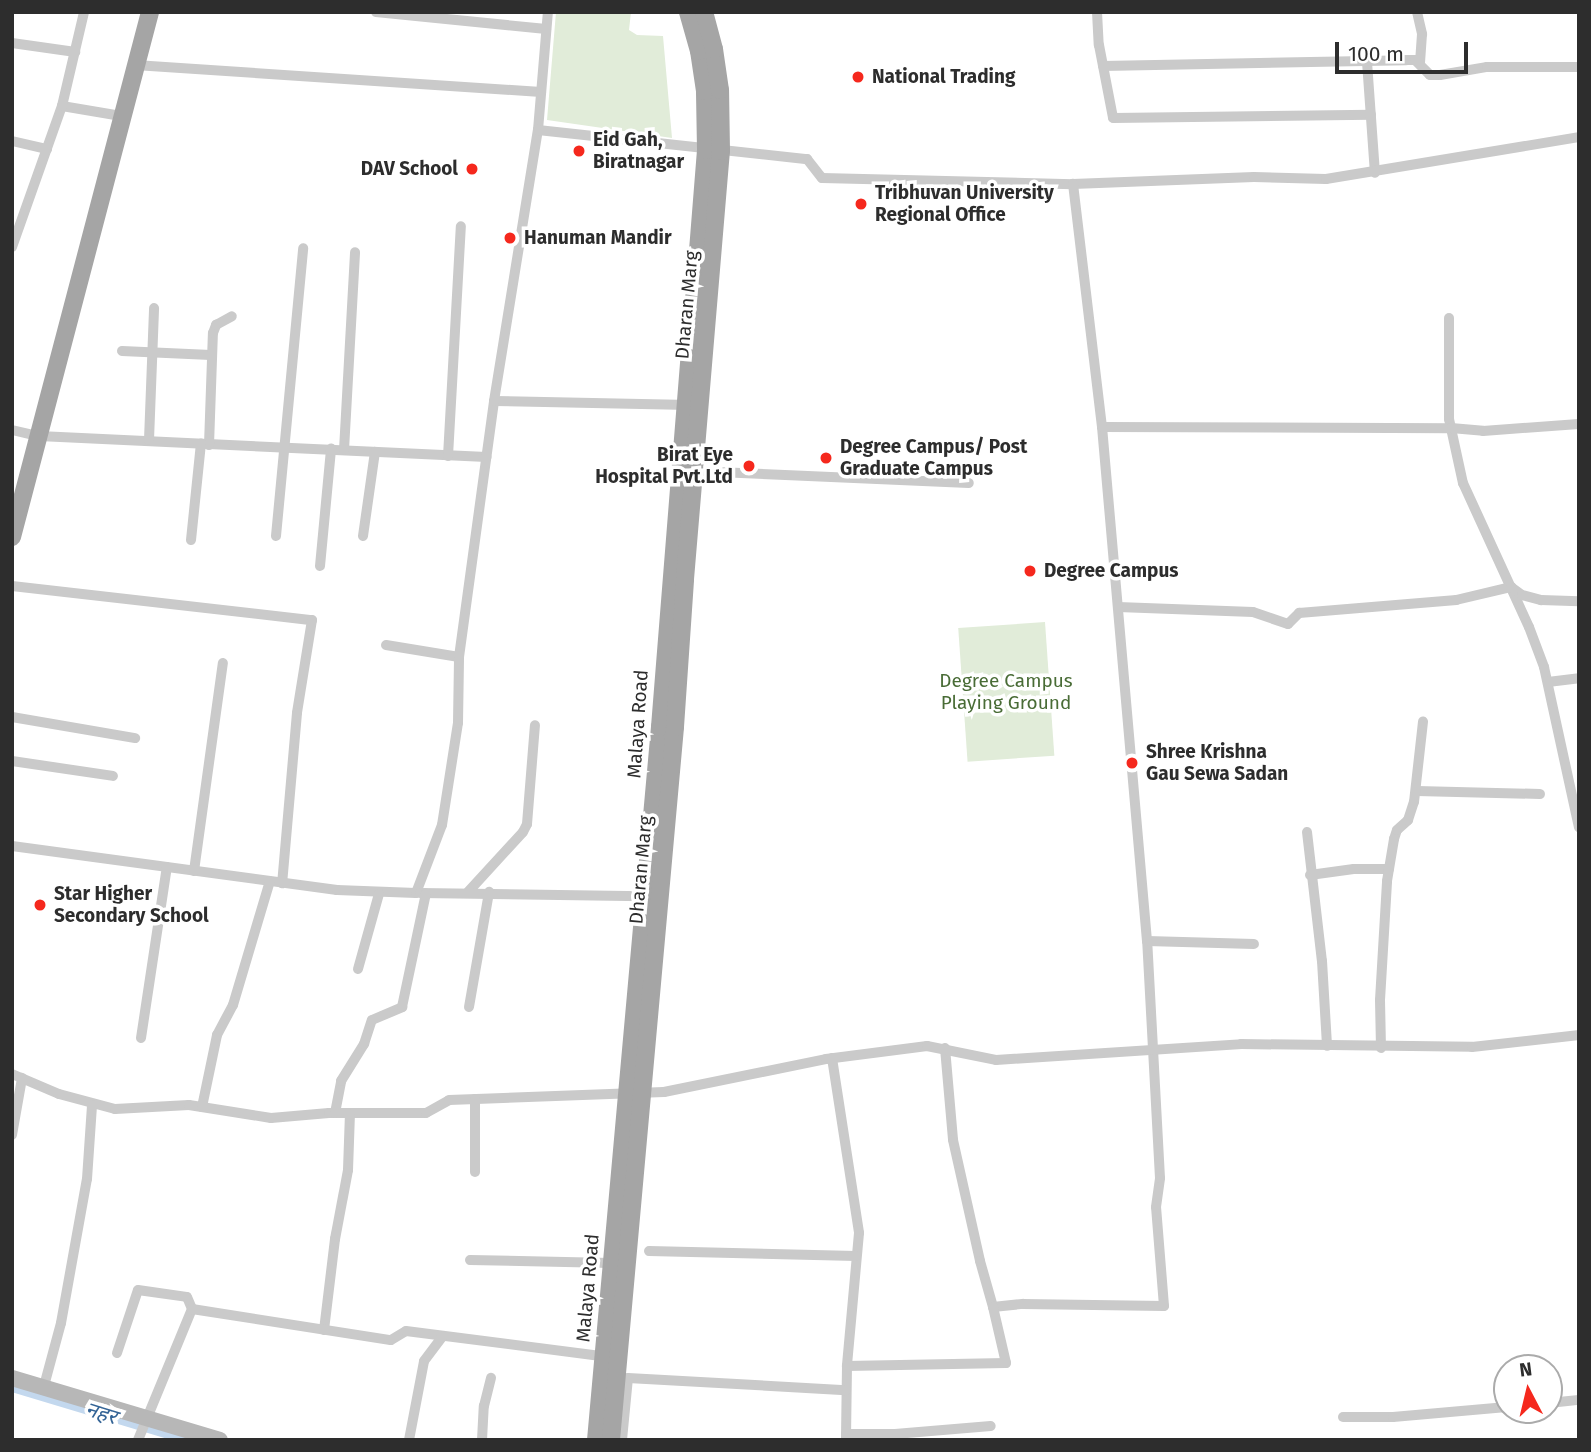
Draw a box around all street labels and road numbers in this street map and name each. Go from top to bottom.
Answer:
street label: Dharan Marg [671,250,703,360]
street label: Malaya Road [623,669,653,779]
street label: Dharan Marg [625,815,657,925]
street label: Malaya Road [572,1233,604,1343]

